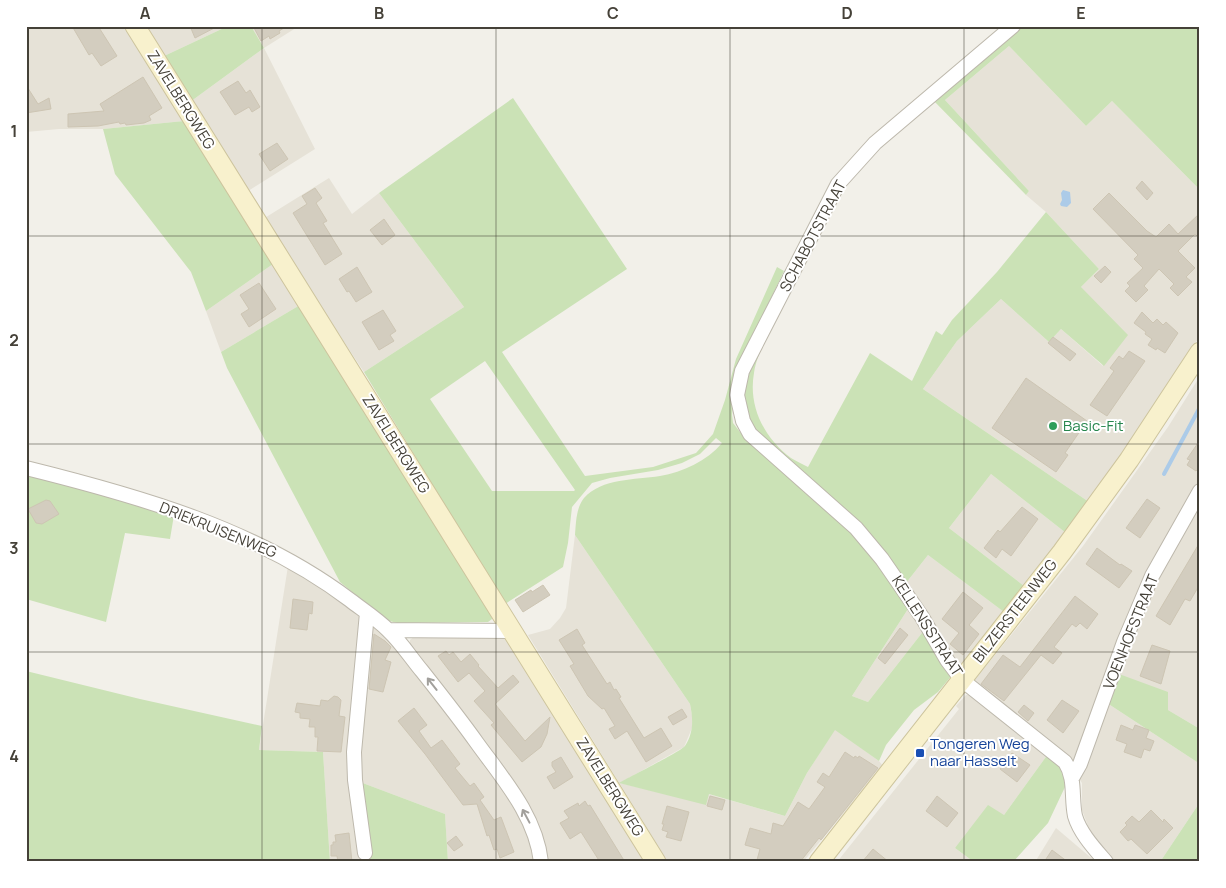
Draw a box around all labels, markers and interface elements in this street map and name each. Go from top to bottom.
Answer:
text: A [140,2,151,24]
text: B [374,2,384,24]
text: C [607,2,619,24]
text: D [841,2,853,24]
text: E [1076,2,1086,24]
street label: ZAVELBERGWEG [143,46,220,154]
text: 1 [10,120,18,142]
street label: SCHABOTSTRAAT [774,176,851,295]
text: 2 [9,329,19,351]
street label: ZAVELBERGWEG [358,390,435,498]
place label: Basic-Fit [1063,415,1124,436]
marker: Basic-Fit [1047,420,1059,432]
street label: DRIEKRUISENWEG [156,496,280,563]
text: 3 [9,537,19,559]
street label: BILZERSTEENWEG [968,554,1062,667]
street label: KELLENSSTRAAT [887,571,968,680]
street label: VOENHOFSTRAAT [1098,571,1163,692]
one-way arrow [426,677,437,690]
street label: ZAVELBERGWEG [572,733,649,841]
place label: Tongeren Weg naar Hasselt [930,733,1030,771]
text: 4 [9,745,19,767]
marker: Tongeren Weg naar Hasselt [914,747,926,759]
one-way arrow [521,809,531,823]

